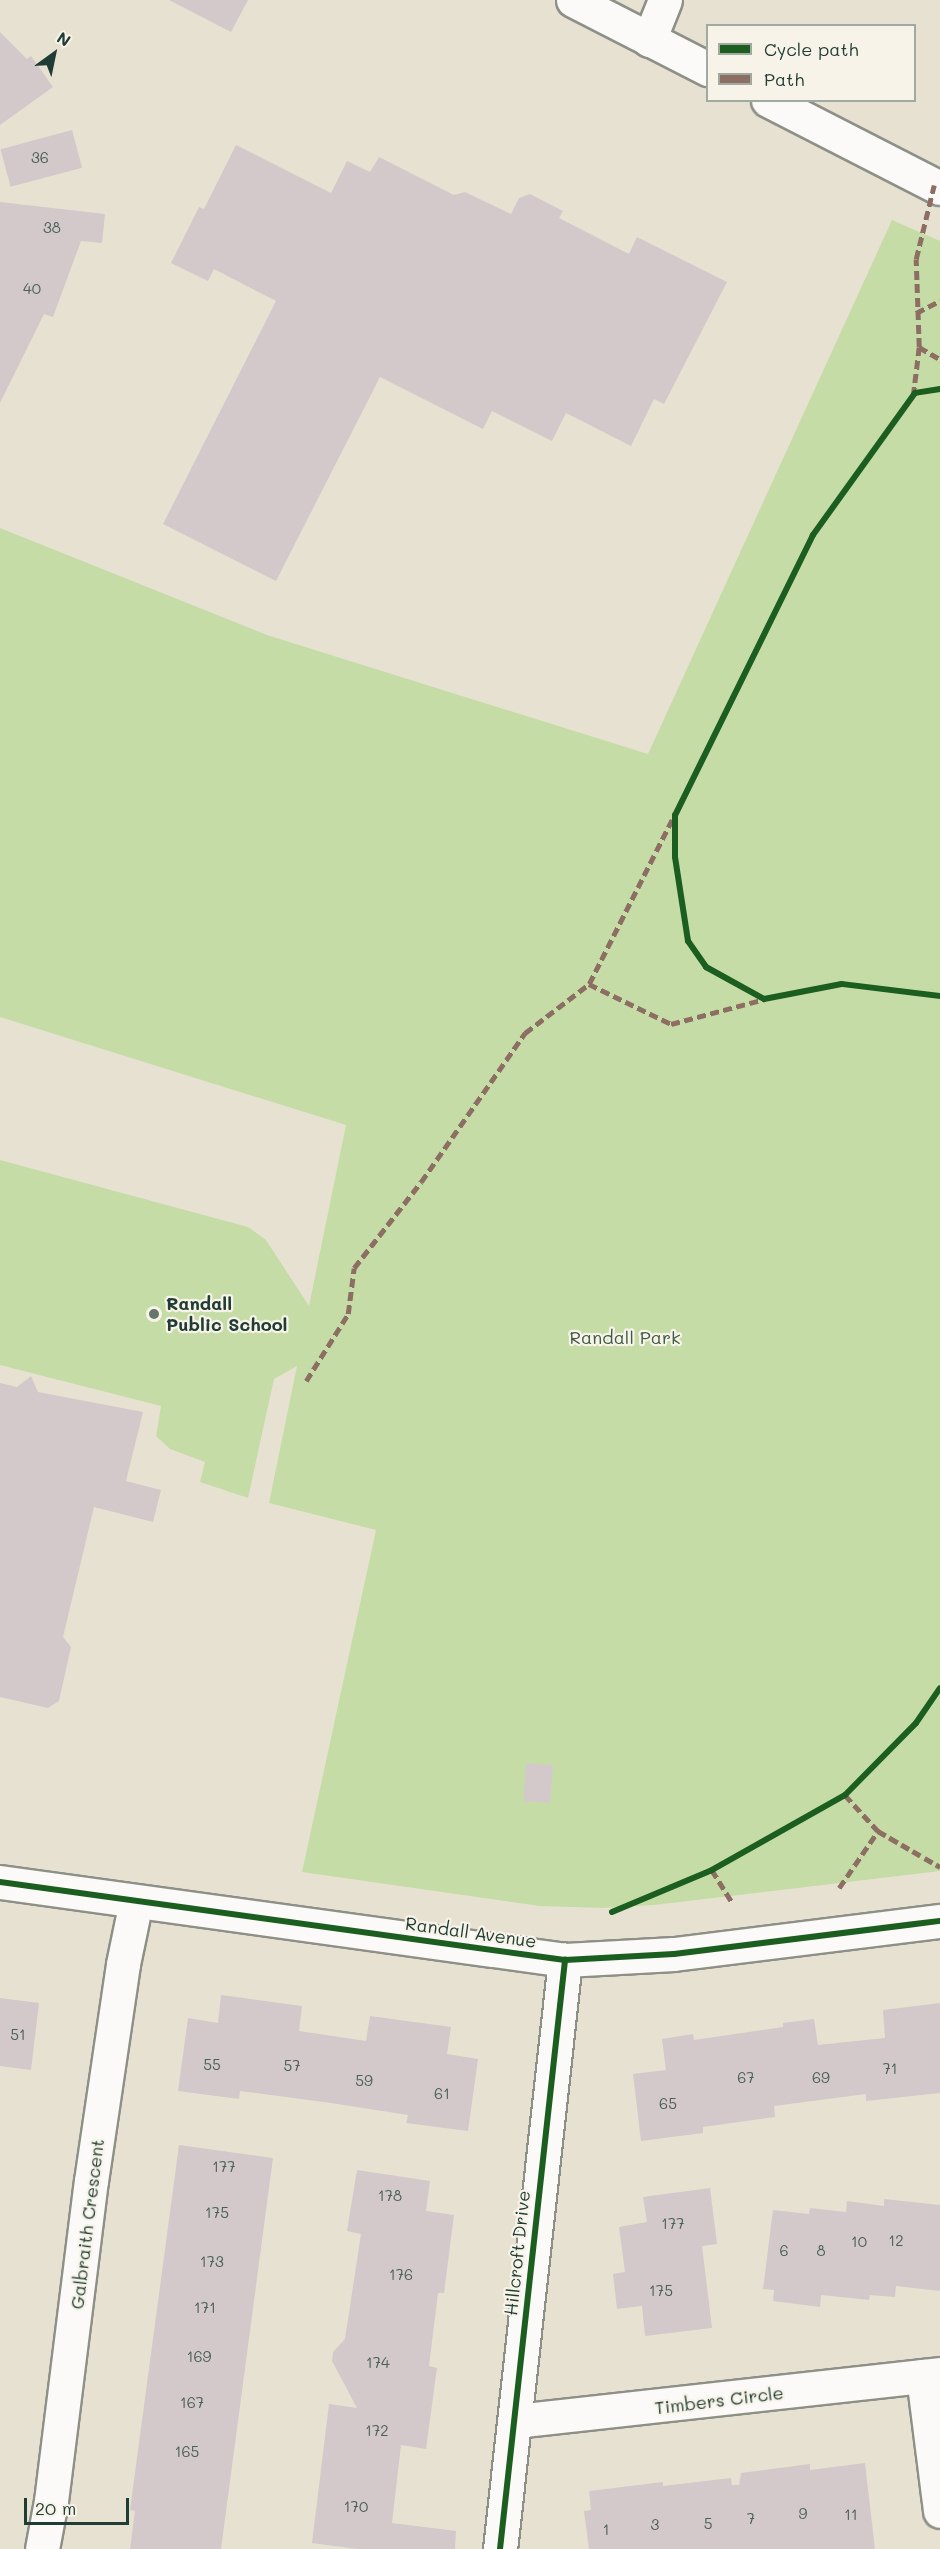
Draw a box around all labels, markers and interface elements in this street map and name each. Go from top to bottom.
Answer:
north arrow [24,24,84,84]
legend [706,24,916,102]
text: N [53,26,75,51]
text: Cycle path [764,37,859,61]
text: Path [764,67,804,91]
house number: 36 [31,149,49,167]
house number: 38 [43,219,61,237]
house number: 40 [23,280,41,298]
place label: Randall Public School [166,1293,287,1336]
marker: Randall Public School [147,1307,161,1321]
park label: Randall Park [570,1326,680,1348]
street label: Randall Avenue [404,1912,538,1952]
house number: 51 [10,2026,26,2044]
house number: 55 [203,2056,221,2074]
house number: 57 [283,2057,301,2075]
house number: 71 [882,2060,898,2078]
house number: 67 [737,2069,755,2087]
house number: 69 [812,2069,830,2087]
house number: 59 [355,2072,373,2090]
house number: 61 [434,2085,450,2103]
house number: 65 [659,2095,677,2113]
street label: Galbraith Crescent [66,2138,108,2310]
house number: 177 [212,2158,236,2176]
house number: 178 [378,2187,402,2205]
street label: Hillcroft Drive [500,2189,534,2317]
house number: 175 [205,2204,229,2222]
house number: 177 [661,2215,685,2233]
house number: 12 [888,2232,904,2250]
house number: 10 [851,2233,867,2251]
house number: 6 [779,2242,789,2260]
house number: 8 [816,2242,826,2260]
house number: 173 [200,2253,224,2271]
house number: 176 [389,2266,413,2284]
house number: 175 [649,2282,673,2300]
house number: 171 [194,2299,216,2317]
house number: 169 [187,2348,211,2366]
house number: 174 [366,2354,390,2372]
street label: Timbers Circle [653,2381,785,2419]
house number: 167 [180,2394,204,2412]
house number: 172 [365,2422,389,2440]
house number: 165 [175,2443,199,2461]
scale bar [27,2486,132,2524]
text: 20 m [35,2496,76,2520]
house number: 170 [344,2498,368,2516]
house number: 9 [799,2505,807,2523]
house number: 11 [844,2506,858,2524]
house number: 7 [747,2510,755,2528]
house number: 5 [704,2515,712,2533]
house number: 3 [651,2516,659,2534]
house number: 1 [603,2521,609,2539]

